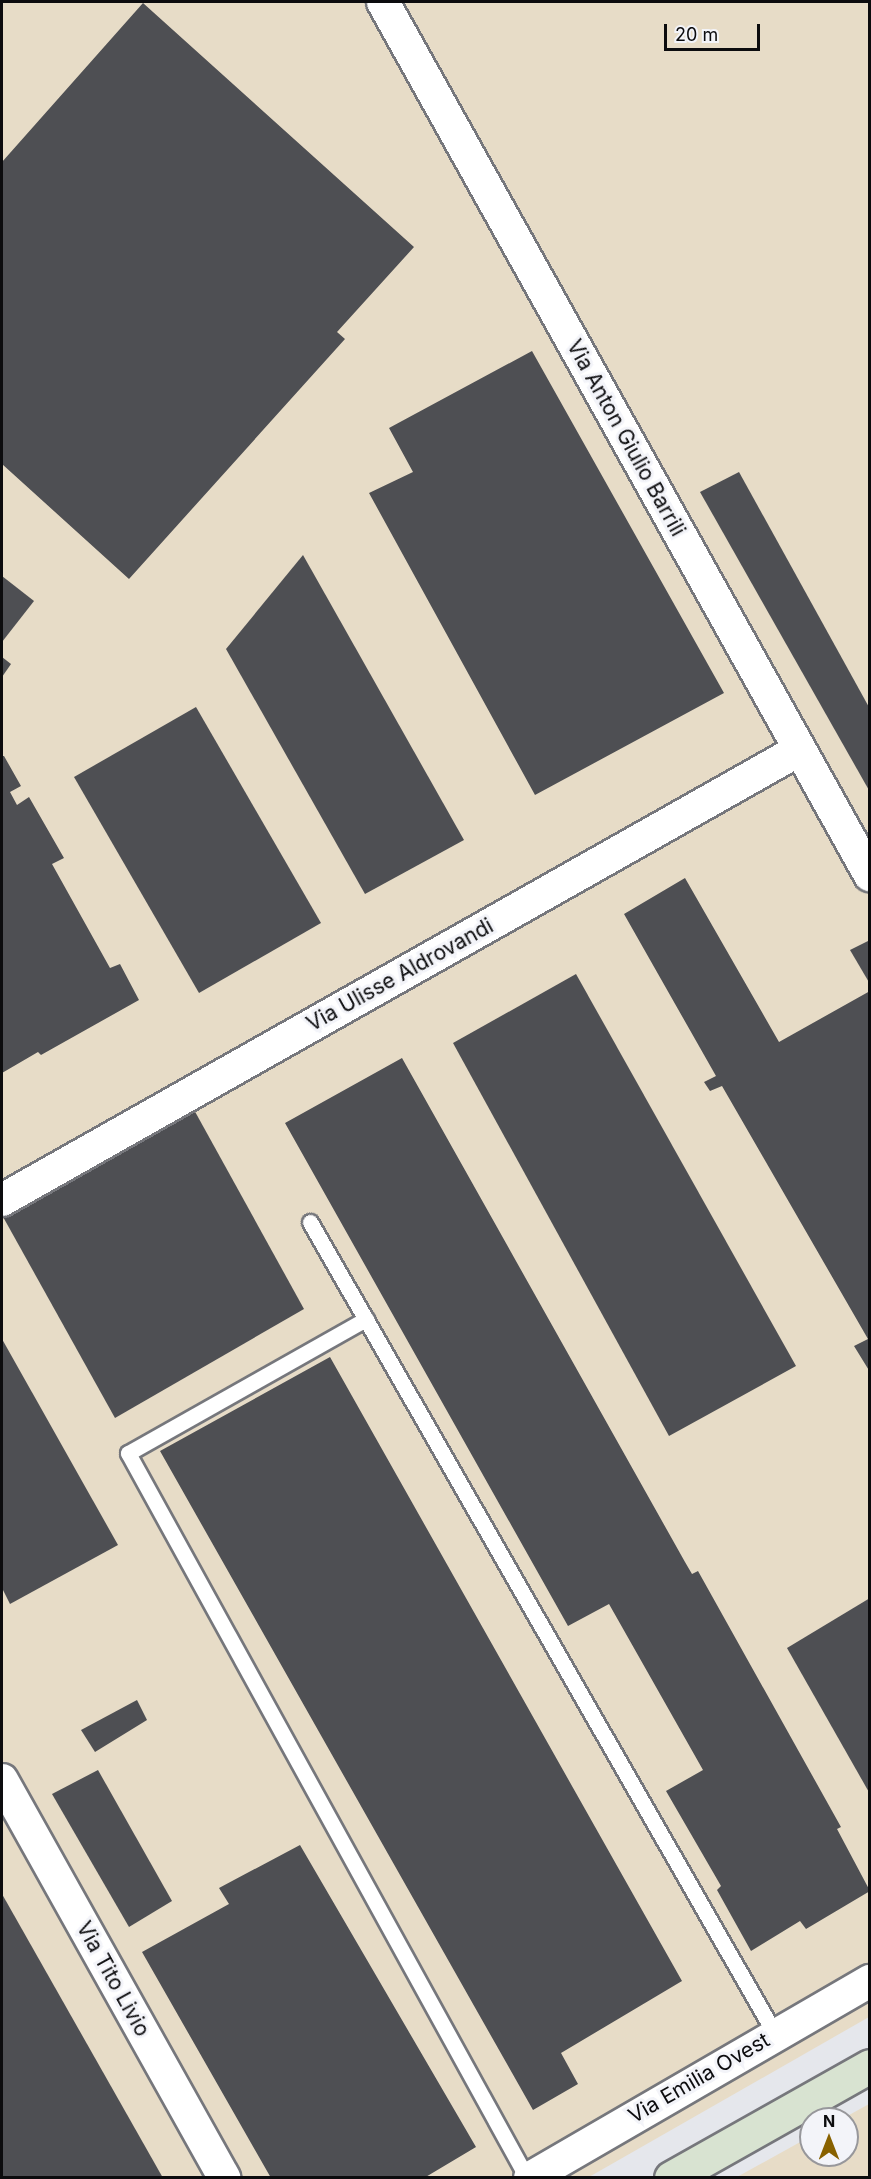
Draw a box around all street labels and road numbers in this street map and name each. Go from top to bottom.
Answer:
street label: Via Anton Giulio Barrili [561,335,691,541]
street label: Via Ulisse Aldrovandi [302,913,498,1037]
street label: Via Tito Livio [71,1917,155,2041]
street label: Via Emilia Ovest [624,2027,774,2129]

